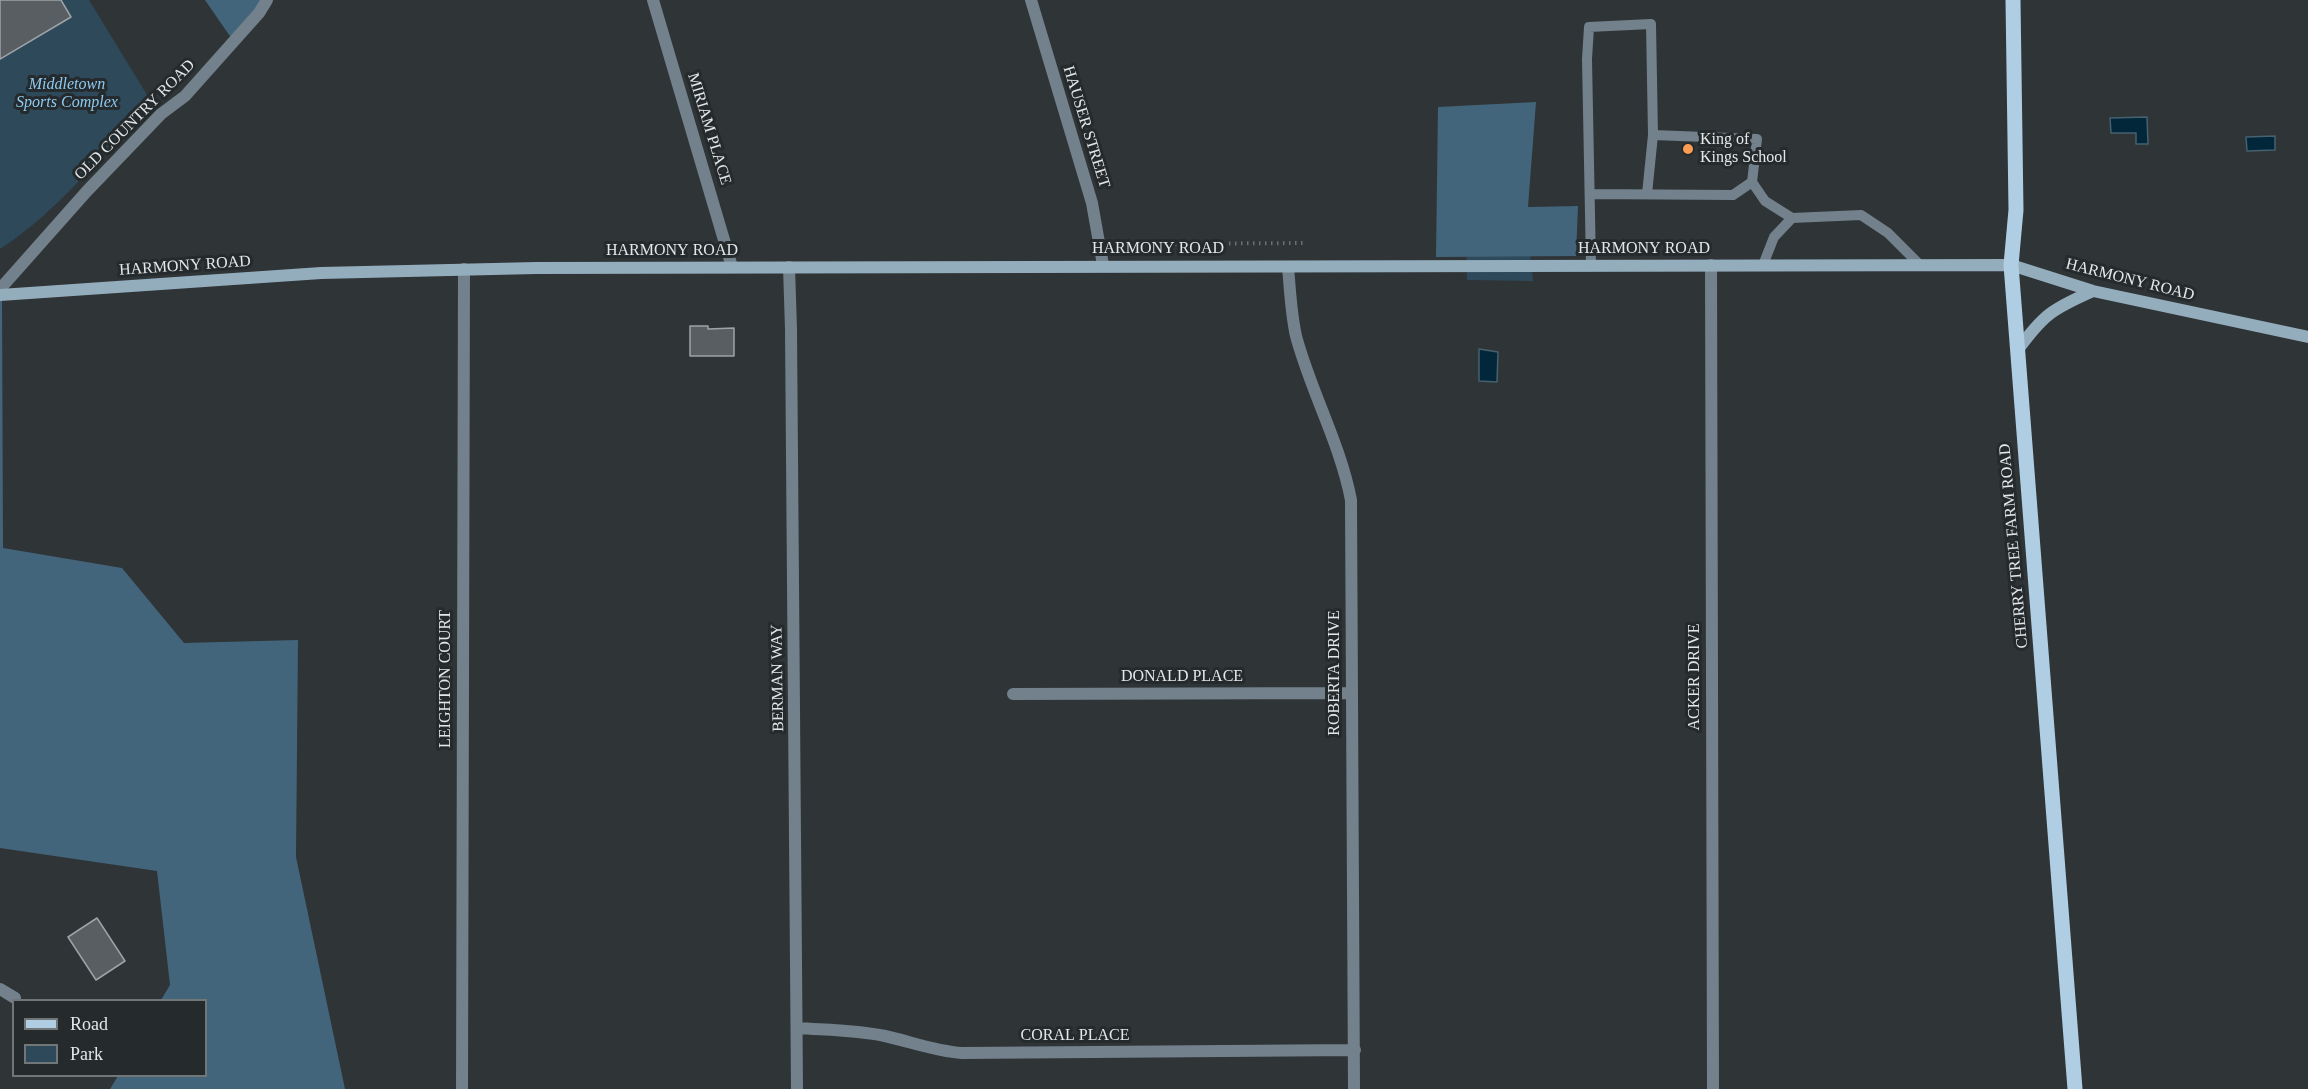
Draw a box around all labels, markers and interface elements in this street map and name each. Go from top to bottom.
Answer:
street label: OLD COUNTRY ROAD [71,56,199,184]
street label: HAUSER STREET [1058,64,1114,190]
street label: MIRIAM PLACE [683,71,735,187]
park label: Middletown Sports Complex [16,75,118,113]
place label: King of Kings School [1700,130,1787,168]
marker: King of Kings School [1681,142,1695,156]
street label: HARMONY ROAD [1092,239,1224,259]
street label: HARMONY ROAD [1578,239,1710,259]
street label: HARMONY ROAD [606,241,738,261]
street label: HARMONY ROAD [118,252,252,280]
street label: HARMONY ROAD [2064,255,2196,305]
street label: CHERRY TREE FARM ROAD [1995,443,2033,649]
street label: LEIGHTON COURT [436,610,456,748]
street label: ROBERTA DRIVE [1325,610,1345,736]
street label: ACKER DRIVE [1685,623,1705,731]
street label: BERMAN WAY [767,624,789,732]
street label: DONALD PLACE [1121,667,1243,687]
legend [12,999,207,1077]
text: Road [70,1014,108,1034]
street label: CORAL PLACE [1021,1026,1129,1046]
text: Park [70,1044,103,1064]

